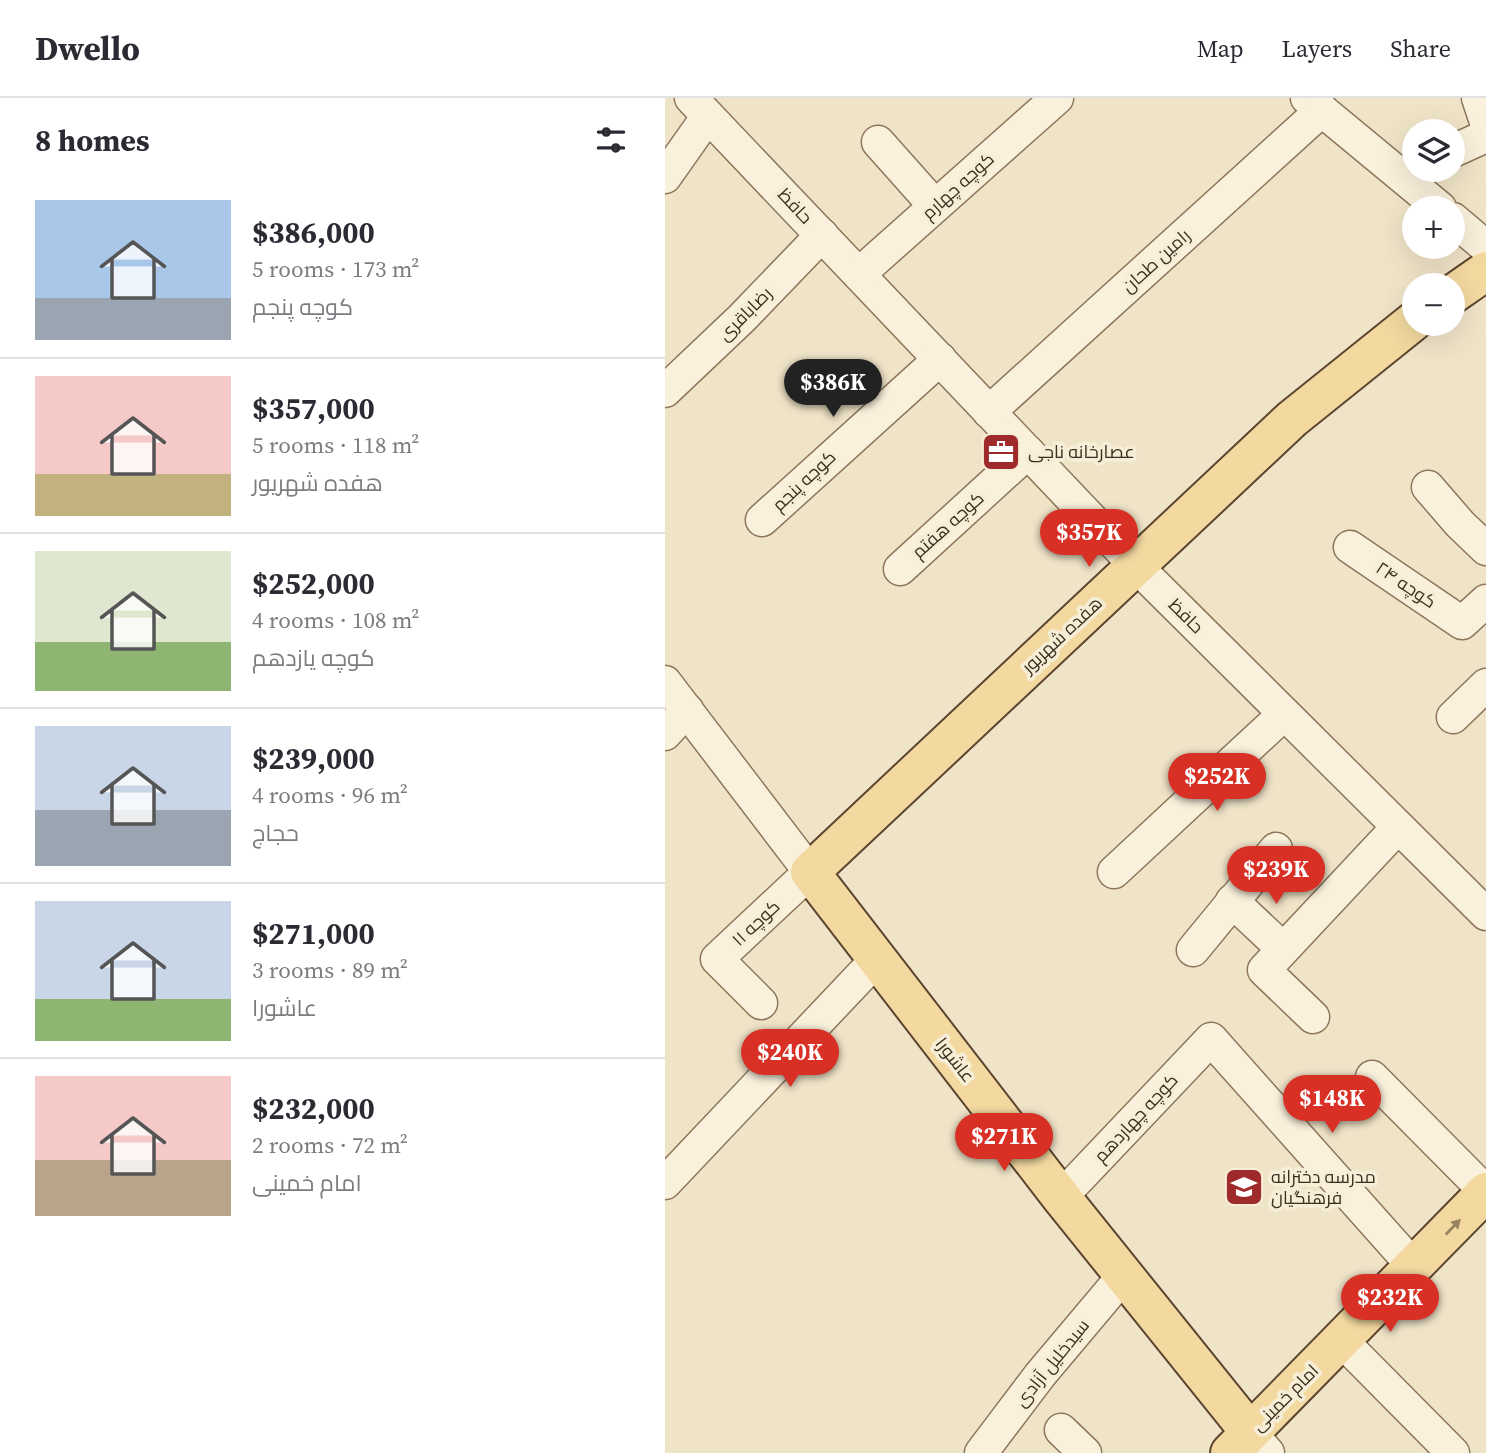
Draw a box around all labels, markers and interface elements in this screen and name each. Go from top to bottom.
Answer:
text: Dwello [35,26,140,71]
text: Map [1197,32,1244,65]
text: Layers [1282,32,1352,65]
text: Share [1390,32,1451,65]
map controls [1402,119,1465,336]
button: layers [1402,119,1465,182]
text: 8 homes [35,120,150,161]
icon: filters [592,121,630,159]
street label: کوچه چهارم [916,146,999,225]
street label: حافظ [772,182,818,229]
button: + [1402,196,1465,259]
text: $386,000 [252,212,375,253]
street label: رامین طحان [1116,223,1196,298]
icon: home [91,228,175,312]
text: 5 rooms · 173 m² [252,253,419,285]
button: − [1402,273,1465,336]
street label: رضاباقری [712,281,777,346]
text: کوچه پنجم [252,291,353,323]
pin: $386K [784,360,882,419]
text: $386K [800,366,866,398]
text: $357,000 [252,388,375,429]
icon: home [91,404,175,488]
text: 5 rooms · 118 m² [252,429,419,461]
office icon: عصارخانه ناجی [980,431,1022,473]
place label: عصارخانه ناجی [1028,439,1135,464]
street label: کوچه پنجم [766,445,841,517]
text: هفده شهریور [252,467,383,499]
street label: کوچه هفتم [906,485,989,564]
pin: $357K [1040,510,1138,569]
text: $357K [1056,516,1122,548]
street label: کوچه ۲۴ [1371,555,1441,614]
text: $252,000 [252,563,375,604]
icon: home [91,579,175,663]
street label: هفده شهریور [1015,591,1108,679]
street label: حافظ [1163,592,1210,639]
text: 4 rooms · 108 m² [252,604,419,636]
text: کوچه یازدهم [252,642,375,674]
text: $239,000 [252,738,375,779]
icon: home [91,754,175,838]
pin: $252K [1168,754,1266,813]
text: $252K [1184,760,1250,792]
text: 4 rooms · 96 m² [252,779,408,811]
text: حجاج [252,817,299,849]
pin: $239K [1227,846,1325,906]
text: $239K [1243,853,1309,885]
street label: کوچه ۱۱ [726,894,785,951]
text: $271,000 [252,913,375,954]
icon: home [91,929,175,1013]
text: 3 rooms · 89 m² [252,954,408,986]
text: عاشورا [252,992,317,1024]
pin: $240K [741,1030,839,1089]
street label: عاشورا [930,1032,981,1087]
text: $240K [757,1036,823,1068]
street label: کوچه چهاردهم [1088,1068,1183,1168]
pin: $148K [1283,1076,1381,1135]
text: $148K [1299,1082,1365,1114]
text: $232,000 [252,1088,375,1129]
icon: home [91,1104,175,1188]
pin: $271K [955,1114,1053,1173]
text: $271K [971,1120,1037,1152]
text: 2 rooms · 72 m² [252,1129,408,1161]
place label: مدرسه دخترانه فرهنگیان [1271,1164,1376,1210]
school or university icon: مدرسه دخترانه فرهنگیان [1223,1166,1265,1208]
text: امام خمینی [252,1167,362,1199]
one-way arrow [1444,1218,1461,1235]
pin: $232K [1341,1274,1439,1334]
text: $232K [1357,1281,1423,1313]
street label: سیدخلیل آزادی [1008,1313,1095,1412]
street label: امام خمینی [1245,1358,1324,1437]

